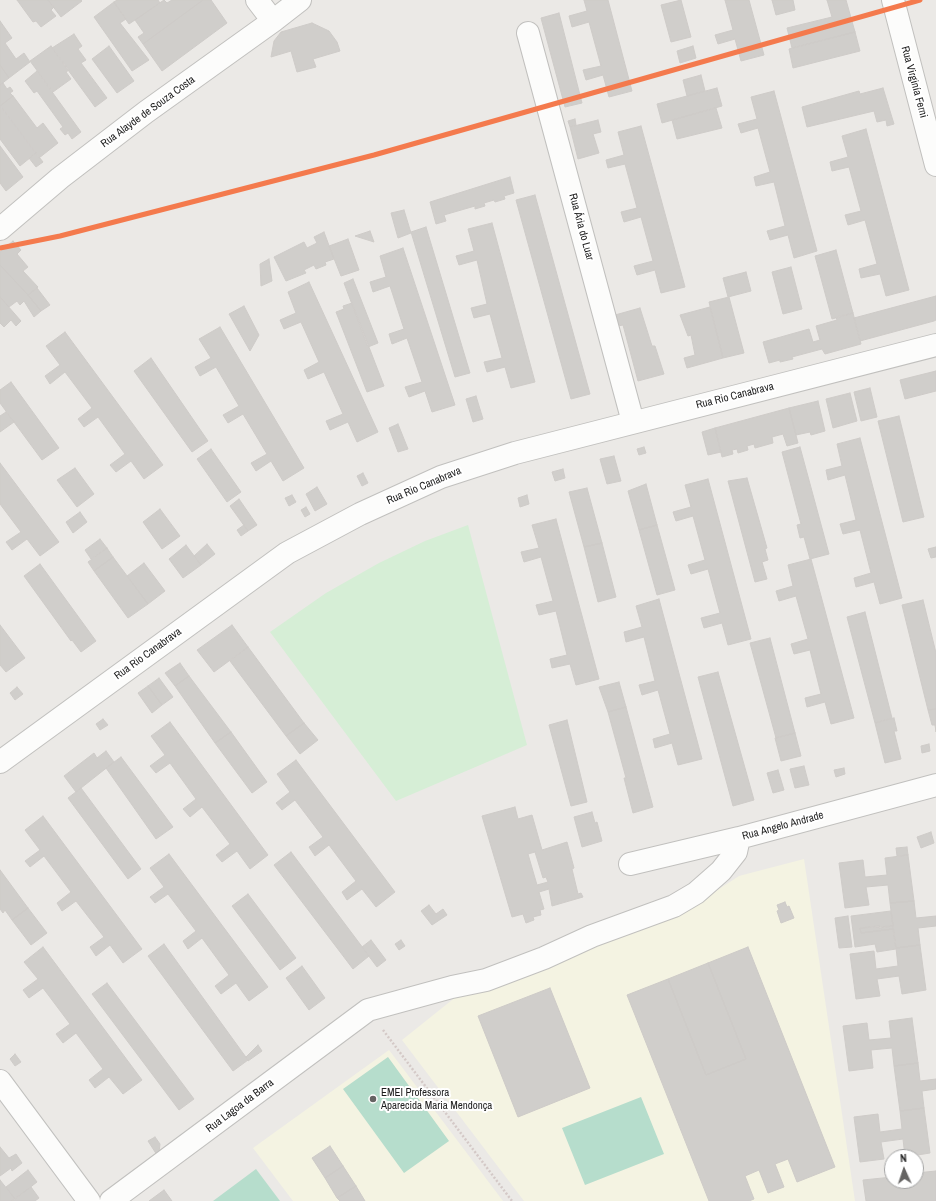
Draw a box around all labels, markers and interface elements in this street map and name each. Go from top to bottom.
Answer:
street label: Rua Virginía Ferni [898,45,930,119]
street label: Rua Alayde de Souza Costa [98,73,198,151]
street label: Rua Ária do Luar [566,192,596,262]
street label: Rua Rio Canabrava [695,380,775,412]
street label: Rua Rio Canabrava [385,464,463,508]
street label: Rua Rio Canabrava [112,625,184,683]
street label: Rua Angelo Andrade [741,809,825,843]
street label: Rua Lagoa da Barra [204,1076,276,1136]
place label: EMEI Professora Aparecida Maria Mendonça [381,1086,492,1112]
marker: EMEI Professora Aparecida Maria Mendonça [368,1094,378,1104]
north arrow [884,1149,924,1189]
text: N [900,1151,907,1165]

